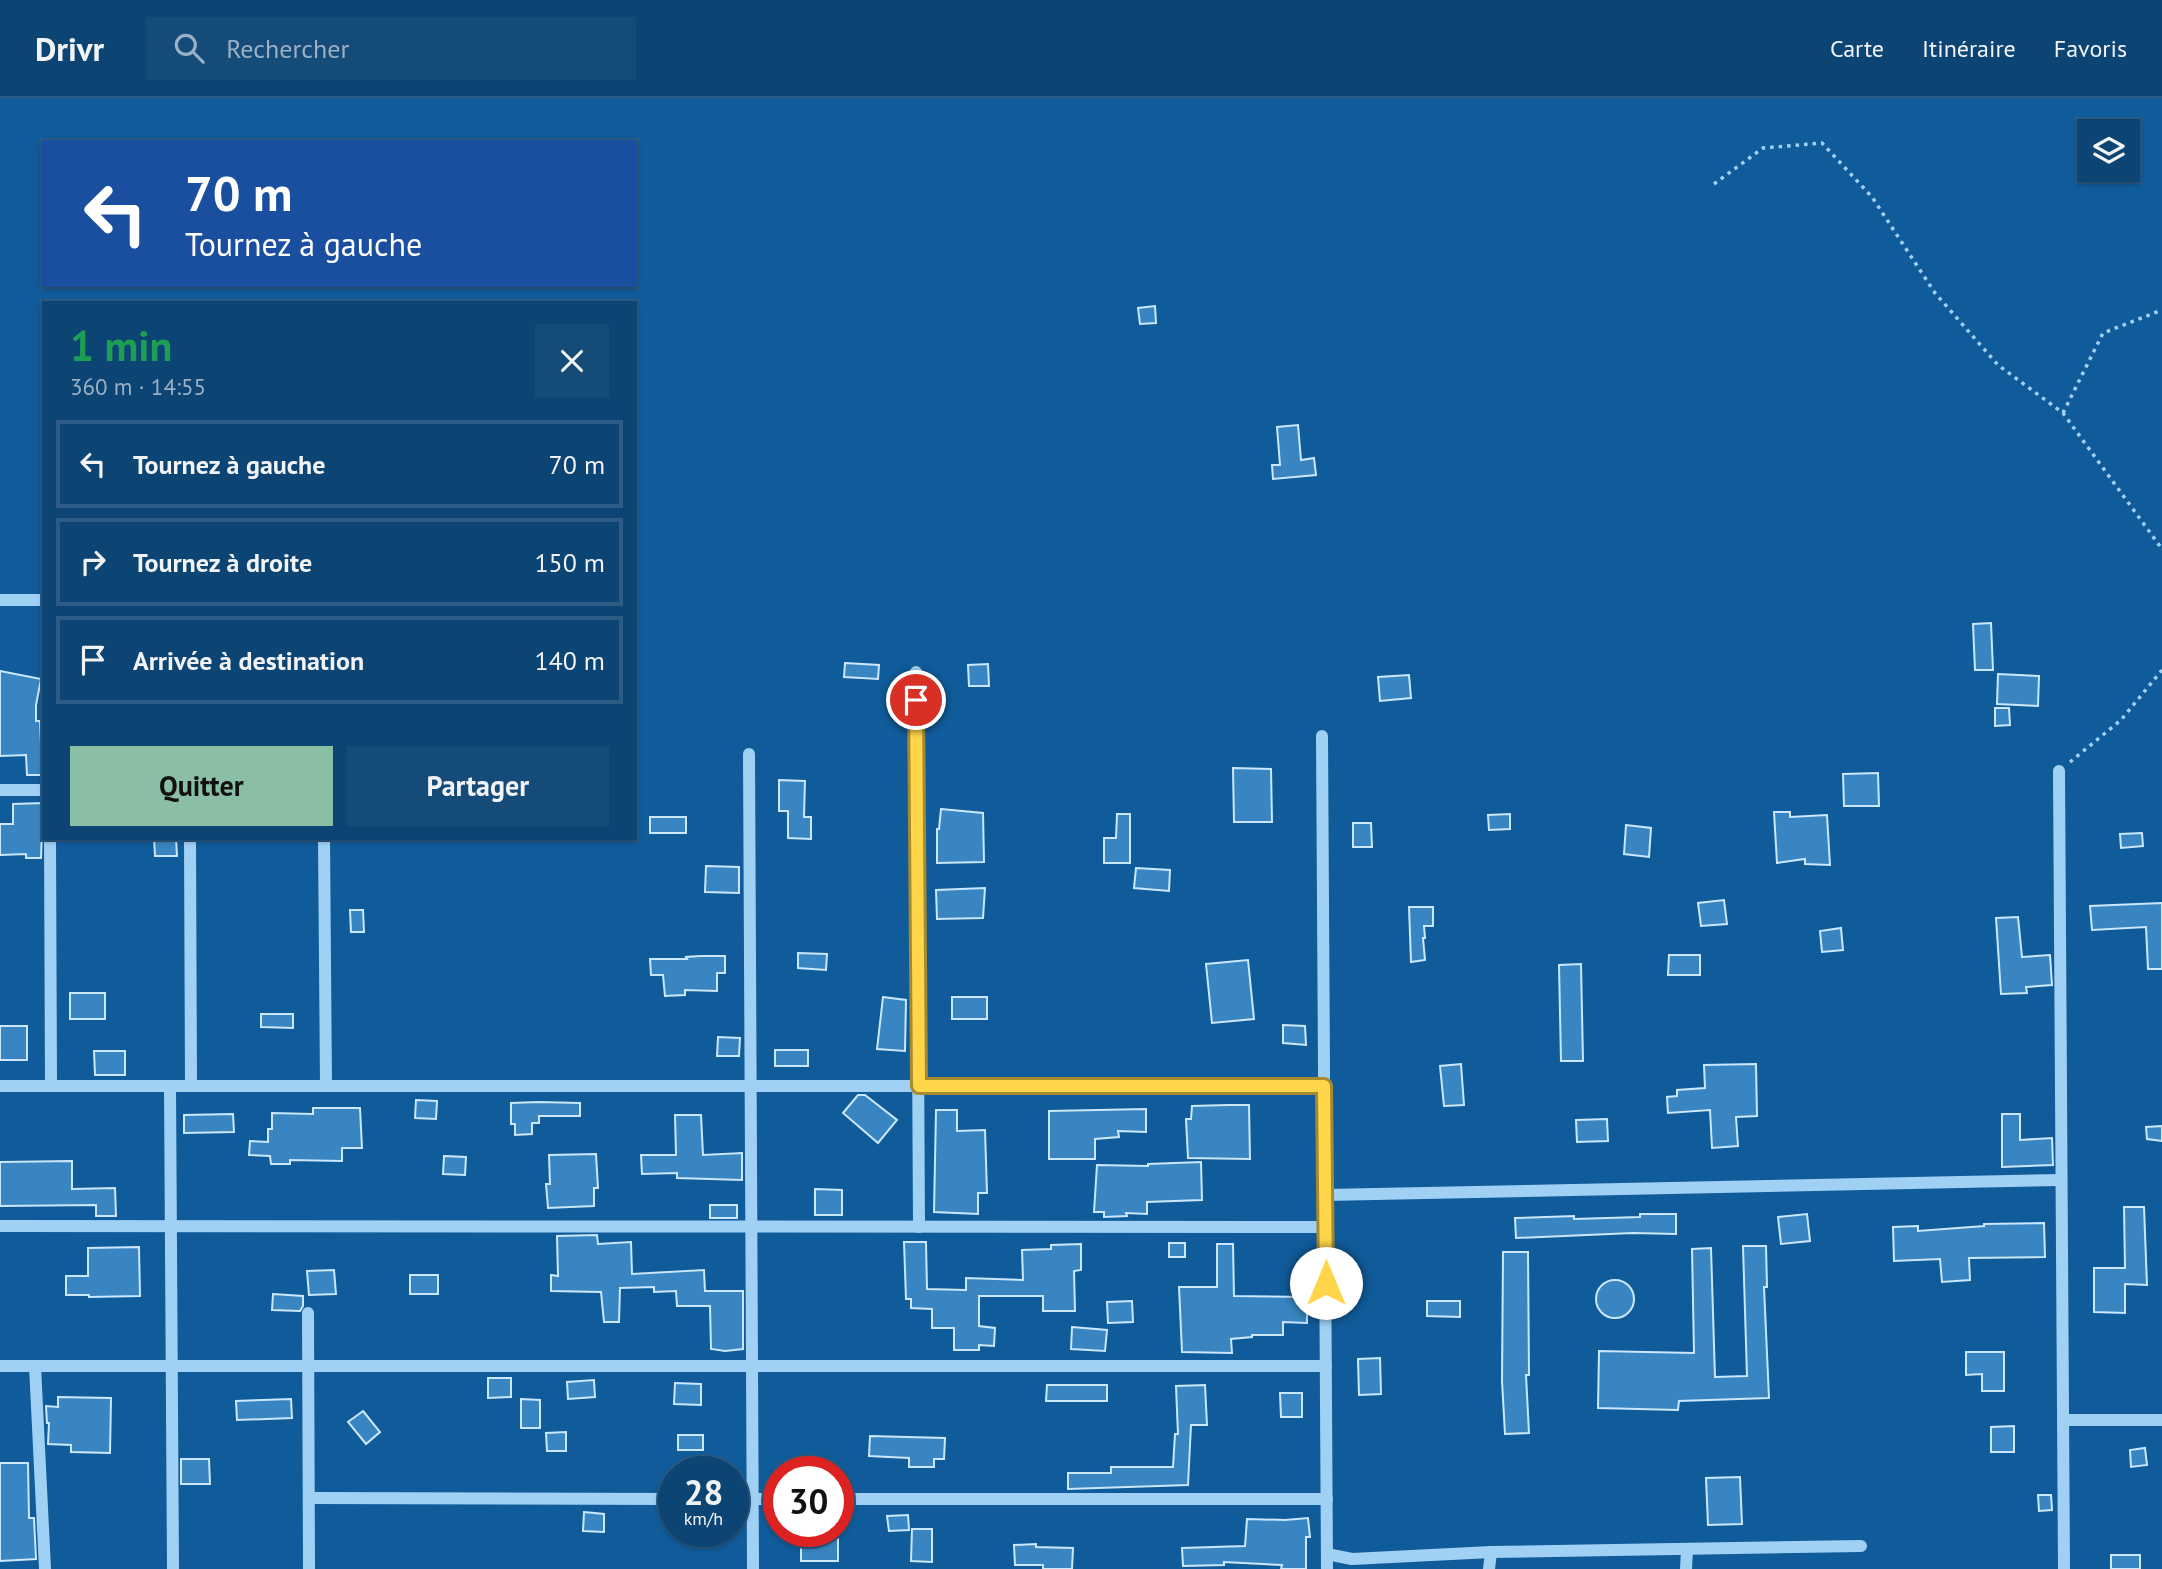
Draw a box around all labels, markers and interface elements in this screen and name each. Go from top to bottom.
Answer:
search box [146,17,636,80]
text: Drivr [35,27,104,70]
icon: search [170,29,208,67]
text: Rechercher [226,32,349,65]
text: Carte [1830,33,1884,64]
text: Itinéraire [1922,33,2016,64]
text: Favoris [2054,33,2127,64]
map controls [2077,119,2140,182]
button: layers [2077,119,2140,182]
text: 70 m [185,161,292,225]
icon: left [70,168,161,259]
text: Tournez à gauche [185,223,422,265]
text: 1 min [70,318,172,373]
button: close [535,324,609,398]
text: 360 m · 14:55 [70,372,206,401]
icon: left [74,445,112,483]
text: Tournez à gauche [133,448,325,481]
text: 70 m [549,448,605,481]
icon: right [74,543,112,581]
text: Tournez à droite [133,546,312,579]
text: 150 m [534,546,605,579]
icon: arrive [74,641,112,679]
text: Arrivée à destination [133,644,364,677]
text: 140 m [534,644,605,677]
pin [886,670,946,730]
icon: arrive [897,681,935,719]
button: Quitter [70,746,333,826]
button: Partager [347,746,609,826]
position arrow [1289,1246,1363,1320]
speed limit sign: 30 [763,1456,854,1547]
text: 28 [684,1469,723,1515]
text: km/h [684,1507,723,1530]

